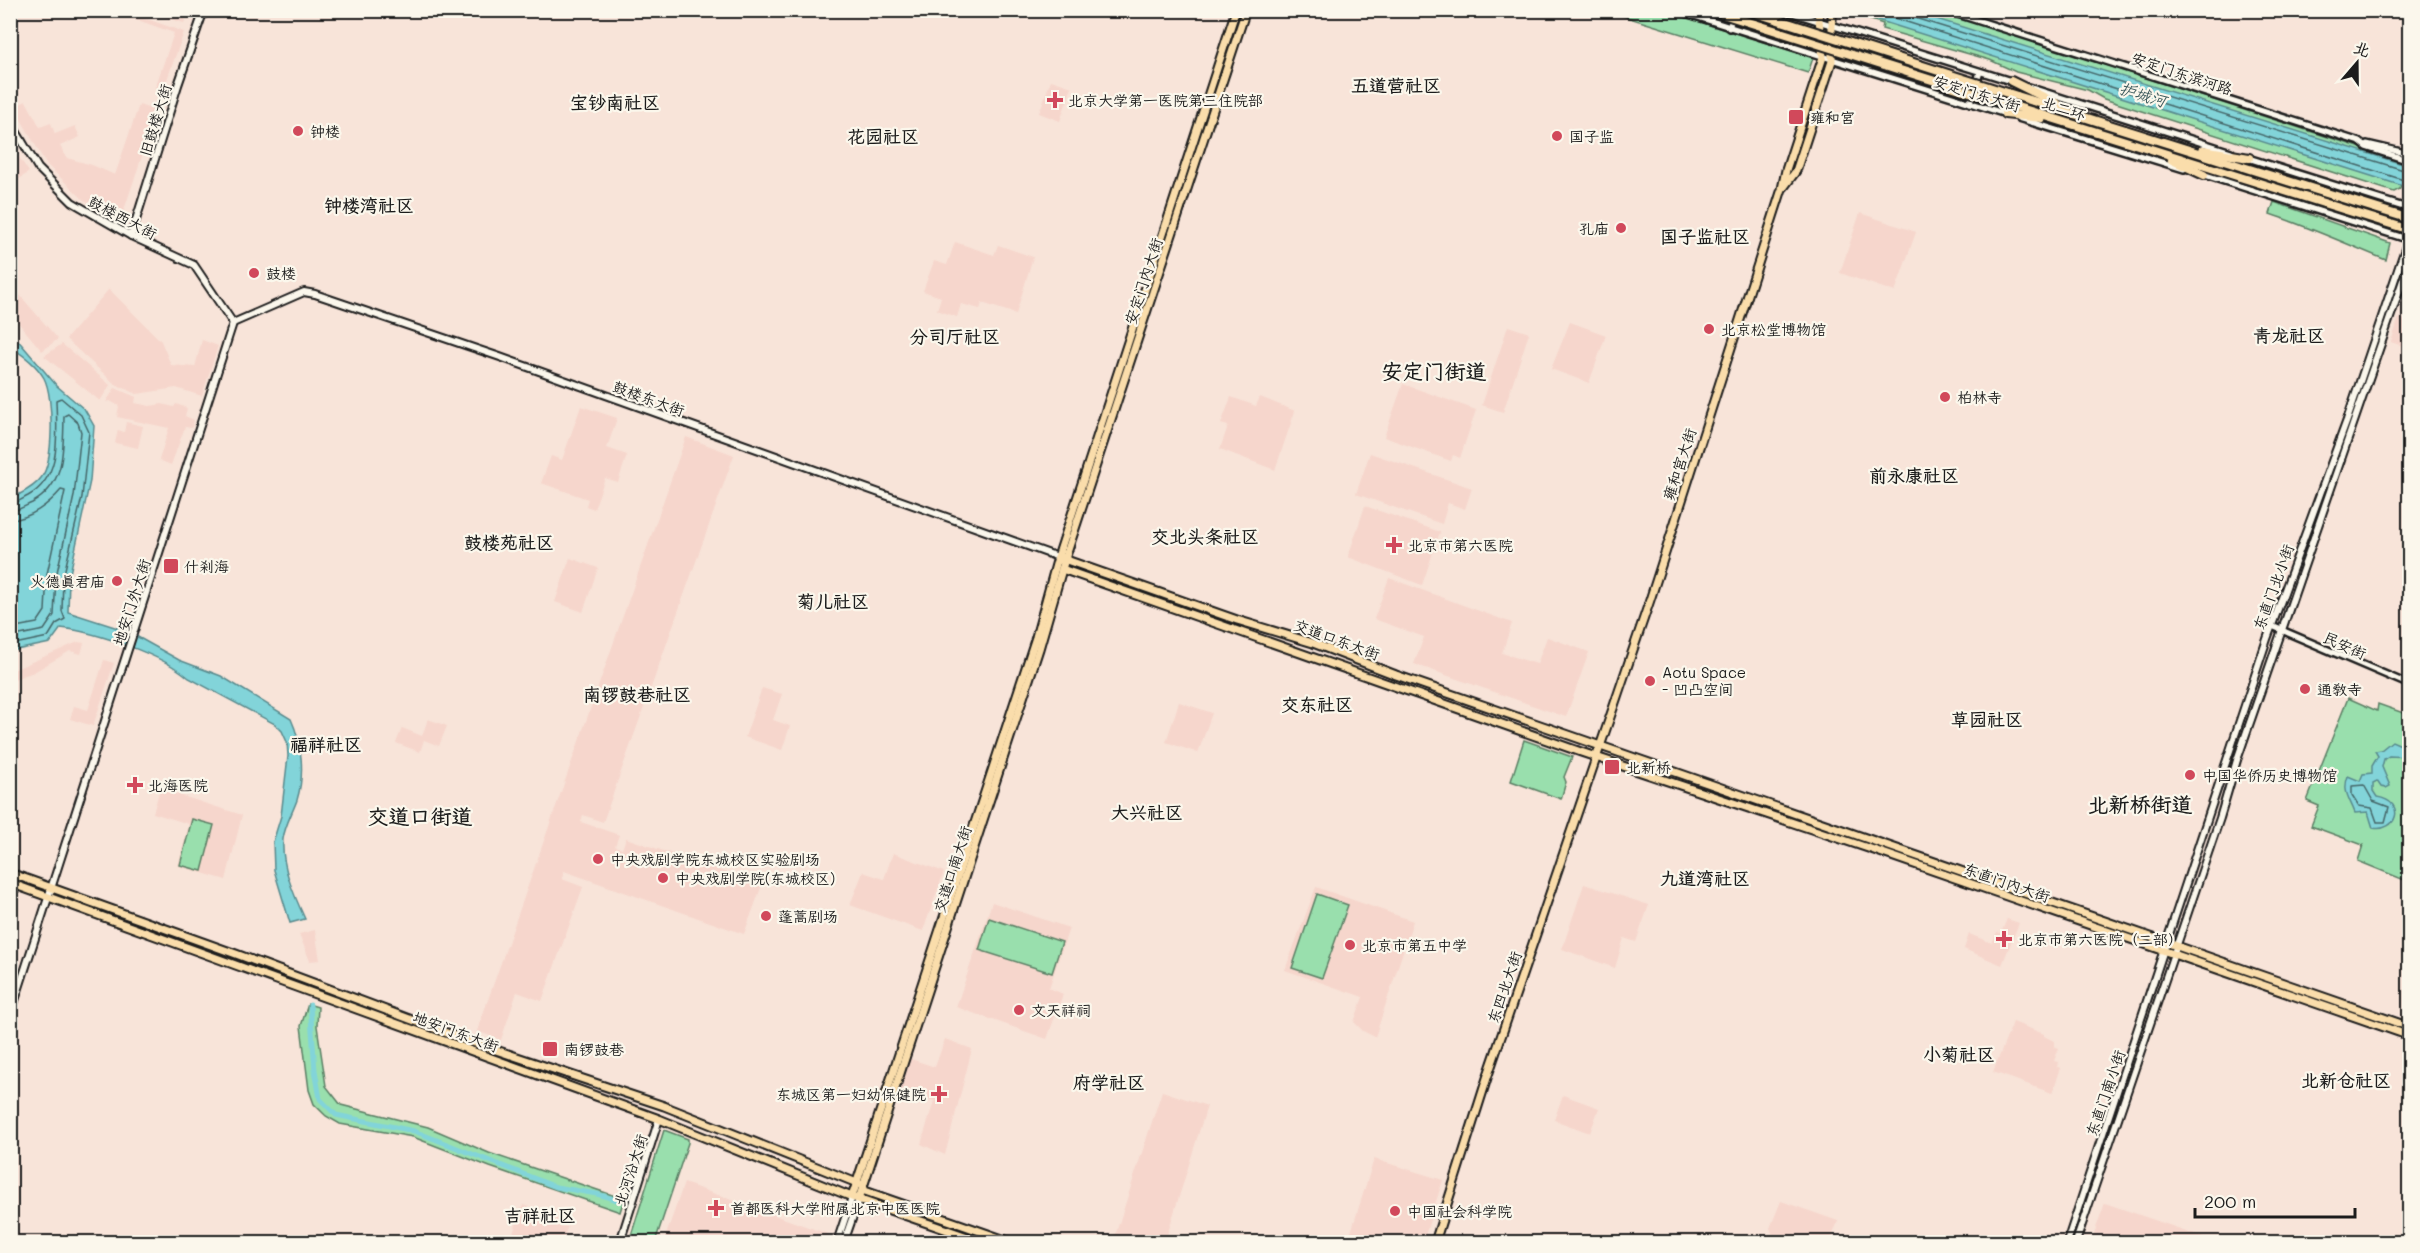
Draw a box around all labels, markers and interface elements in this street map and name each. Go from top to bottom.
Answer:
north arrow [2327,33,2387,93]
text: 北 [2351,36,2373,61]
street label: 安定门东滨河路 [2129,47,2235,99]
street label: 安定门东大街 [1931,70,2023,116]
district label: 五道营社区 [1351,73,1441,97]
water label: 护城河 [2117,77,2172,112]
street label: 旧鼓楼大街 [134,81,176,159]
district label: 宝钞南社区 [570,90,660,114]
place label: 北京大学第一医院第三住院部 [1068,90,1263,110]
marker: 北京大学第一医院第三住院部 [1046,91,1064,109]
street label: 北二环 [2040,92,2088,124]
place label: 雍和宫 [1810,107,1855,127]
marker: 雍和宫 [1787,108,1805,126]
place label: 钟楼 [310,121,340,141]
marker: 钟楼 [291,124,305,138]
district label: 花园社区 [847,124,919,148]
place label: 国子监 [1569,126,1614,146]
marker: 国子监 [1550,129,1564,143]
street label: 鼓楼西大街 [85,191,161,243]
district label: 钟楼湾社区 [324,193,414,217]
place label: 孔庙 [1579,218,1609,238]
marker: 孔庙 [1614,221,1628,235]
district label: 国子监社区 [1660,224,1750,248]
street label: 安定门内大街 [1120,235,1166,327]
place label: 鼓楼 [266,263,296,283]
marker: 鼓楼 [247,266,261,280]
place label: 北京松堂博物馆 [1721,319,1826,339]
marker: 北京松堂博物馆 [1702,322,1716,336]
district label: 青龙社区 [2253,323,2325,347]
district label: 分司厅社区 [910,324,1000,348]
district label: 安定门街道 [1382,357,1487,384]
street label: 鼓楼东大街 [610,376,688,420]
place label: 柏林寺 [1957,387,2002,407]
marker: 柏林寺 [1938,390,1952,404]
street label: 雍和宫大街 [1658,425,1700,503]
district label: 前永康社区 [1869,463,1959,487]
district label: 交北头条社区 [1151,524,1259,548]
district label: 鼓楼苑社区 [464,530,554,554]
place label: 北京市第六医院 [1408,535,1513,555]
marker: 北京市第六医院 [1385,536,1403,554]
street label: 东直门北小街 [2248,541,2298,633]
street label: 地安门外大街 [108,556,154,648]
place label: 什刹海 [184,556,229,576]
marker: 什刹海 [162,557,180,575]
place label: 火德真君庙 [30,571,105,591]
marker: 火德真君庙 [110,574,124,588]
district label: 菊儿社区 [797,589,869,613]
street label: 交道口东大街 [1291,614,1383,664]
street label: 民安街 [2320,627,2370,663]
place label: Aotu Space - 凹凸空间 [1662,662,1746,699]
marker: Aotu Space - 凹凸空间 [1643,674,1657,688]
place label: 通教寺 [2317,679,2362,699]
district label: 南锣鼓巷社区 [583,682,691,706]
marker: 通教寺 [2298,682,2312,696]
district label: 交东社区 [1281,692,1353,716]
district label: 草园社区 [1951,707,2023,731]
district label: 福祥社区 [290,732,362,756]
place label: 北新桥 [1626,757,1671,777]
marker: 北新桥 [1603,758,1621,776]
place label: 中国华侨历史博物馆 [2202,765,2337,785]
marker: 中国华侨历史博物馆 [2183,768,2197,782]
place label: 北海医院 [148,775,208,795]
marker: 北海医院 [126,776,144,794]
district label: 北新桥街道 [2088,790,2193,817]
district label: 大兴社区 [1111,800,1183,824]
district label: 交道口街道 [368,802,473,829]
street label: 交道口南大街 [929,823,975,915]
place label: 中央戏剧学院东城校区实验剧场 [610,849,820,869]
marker: 中央戏剧学院东城校区实验剧场 [591,852,605,866]
street label: 东直门内大街 [1961,858,2053,906]
district label: 九道湾社区 [1660,866,1750,890]
place label: 中央戏剧学院(东城校区) [675,868,835,888]
marker: 中央戏剧学院(东城校区) [656,871,670,885]
place label: 蓬蒿剧场 [778,906,838,926]
marker: 蓬蒿剧场 [759,909,773,923]
place label: 北京市第六医院（二部） [2018,929,2183,949]
marker: 北京市第六医院（二部） [1995,930,2013,948]
place label: 北京市第五中学 [1362,935,1467,955]
marker: 北京市第五中学 [1343,938,1357,952]
street label: 东四北大街 [1482,948,1526,1026]
place label: 文天祥祠 [1031,1000,1091,1020]
marker: 文天祥祠 [1012,1003,1026,1017]
street label: 地安门东大街 [410,1006,502,1056]
place label: 南锣鼓巷 [564,1039,624,1059]
marker: 南锣鼓巷 [541,1040,559,1058]
district label: 小菊社区 [1923,1042,1995,1066]
street label: 东直门南小街 [2081,1047,2129,1139]
district label: 北新仓社区 [2301,1068,2391,1092]
district label: 府学社区 [1073,1070,1145,1094]
place label: 东城区第一妇幼保健院 [776,1084,926,1104]
marker: 东城区第一妇幼保健院 [930,1085,948,1103]
street label: 北河沿大街 [609,1131,651,1209]
scale bar [2195,1181,2356,1219]
text: 200 m [2204,1189,2256,1213]
place label: 首都医科大学附属北京中医医院 [730,1198,940,1218]
marker: 首都医科大学附属北京中医医院 [707,1199,725,1217]
place label: 中国社会科学院 [1407,1201,1512,1221]
district label: 吉祥社区 [504,1203,576,1227]
marker: 中国社会科学院 [1388,1204,1402,1218]

